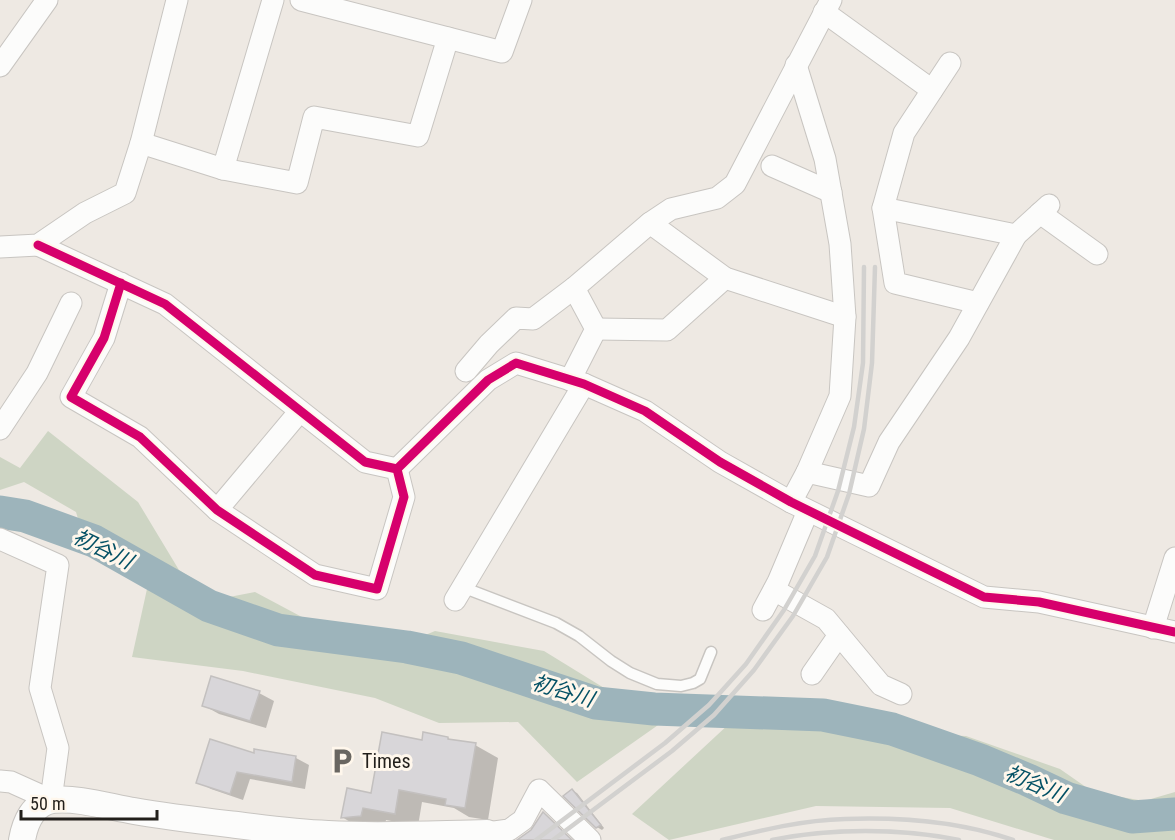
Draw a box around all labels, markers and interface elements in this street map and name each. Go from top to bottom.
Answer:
water label: 初谷川 [69,524,138,574]
water label: 初谷川 [529,670,599,712]
parking icon: Times [327,746,357,776]
place label: Times [362,749,411,773]
water label: 初谷川 [1001,761,1071,808]
scale bar [21,783,158,821]
text: 50 m [30,793,65,814]

